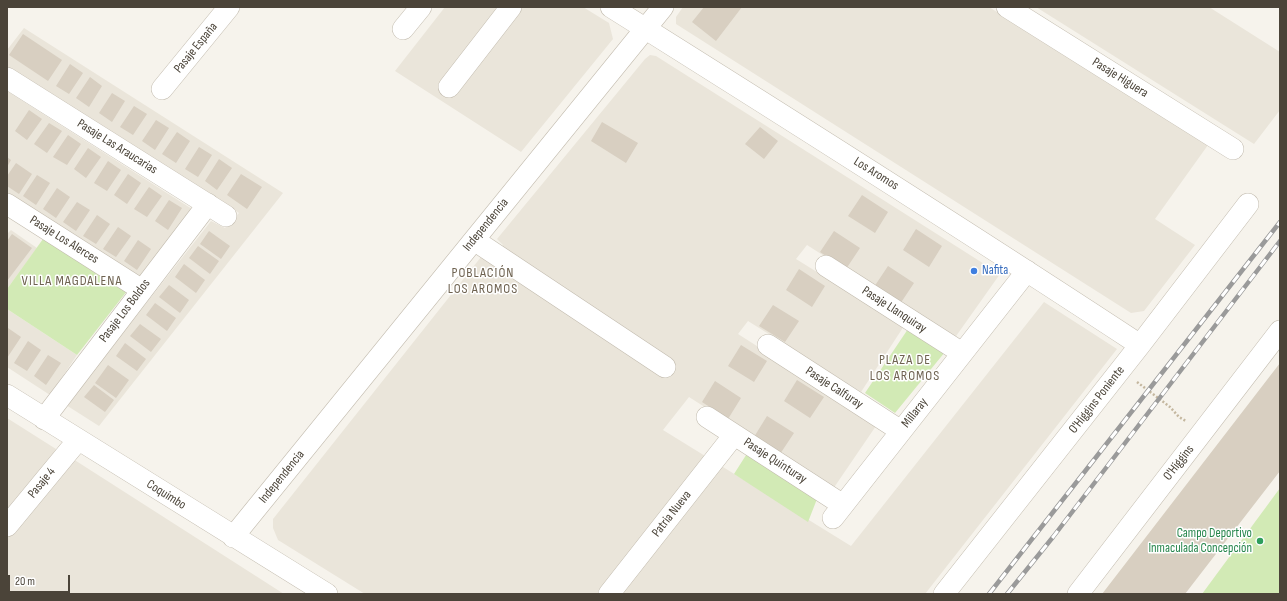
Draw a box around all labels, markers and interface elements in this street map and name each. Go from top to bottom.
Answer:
street label: Pasaje España [171,20,221,76]
street label: Pasaje Higuera [1089,55,1151,101]
street label: Pasaje Las Araucarias [74,116,160,178]
street label: Los Aromos [851,154,901,194]
street label: Independencia [460,195,512,255]
street label: Pasaje Los Alerces [27,213,101,267]
place label: Nafita [982,263,1008,279]
district label: POBLACIÓN LOS AROMOS [448,265,518,298]
marker: Nafita [969,266,979,276]
district label: VILLA MAGDALENA [22,273,122,289]
street label: Pasaje Los Boldos [96,276,154,346]
street label: Pasaje Llanquiray [859,283,929,337]
district label: PLAZA DE LOS AROMOS [870,352,940,384]
street label: O'Higgins Poniente [1066,363,1128,437]
street label: Pasaje Calfuray [802,364,866,412]
street label: Millaray [899,395,931,431]
street label: Pasaje Quinturay [740,435,810,487]
street label: O'Higgins [1160,442,1198,484]
street label: Independencia [256,447,308,507]
street label: Pasaje 4 [25,464,59,502]
street label: Coquimbo [143,477,189,513]
street label: Patria Nueva [649,488,695,540]
place label: Campo Deportivo Inmaculada Concepción [1148,526,1252,557]
marker: Campo Deportivo Inmaculada Concepción [1255,536,1265,546]
scale bar [10,567,72,593]
text: 20 m [15,574,35,589]

